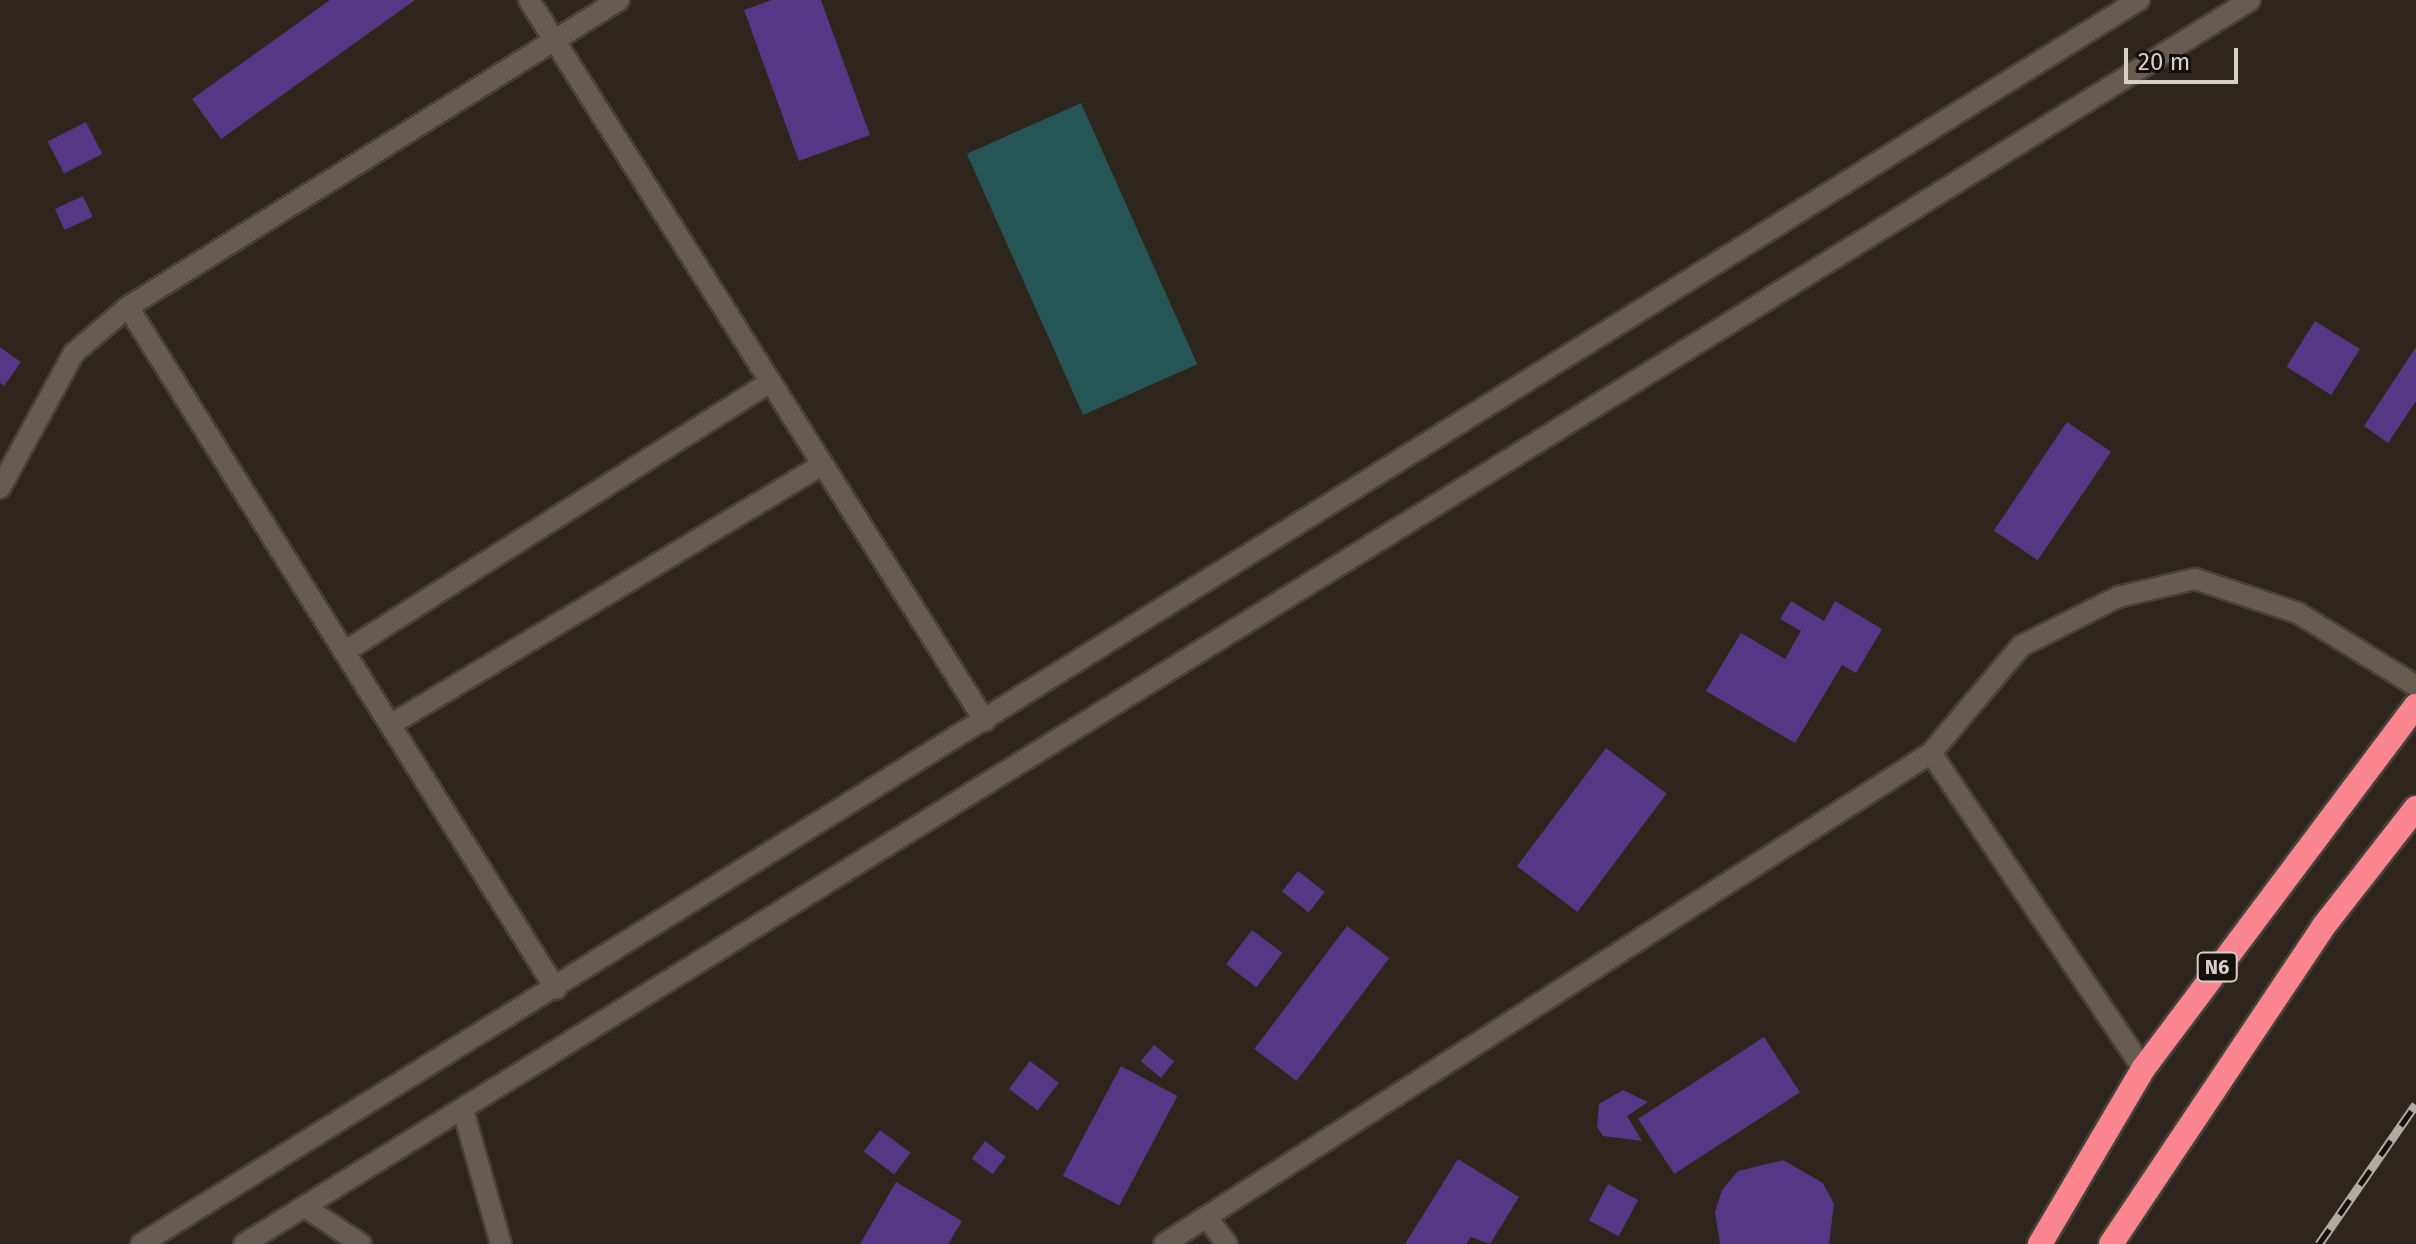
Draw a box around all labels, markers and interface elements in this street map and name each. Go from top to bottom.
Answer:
scale bar [2128,32,2242,82]
text: 20 m [2138,48,2190,76]
road number: N6 [2195,951,2239,983]

